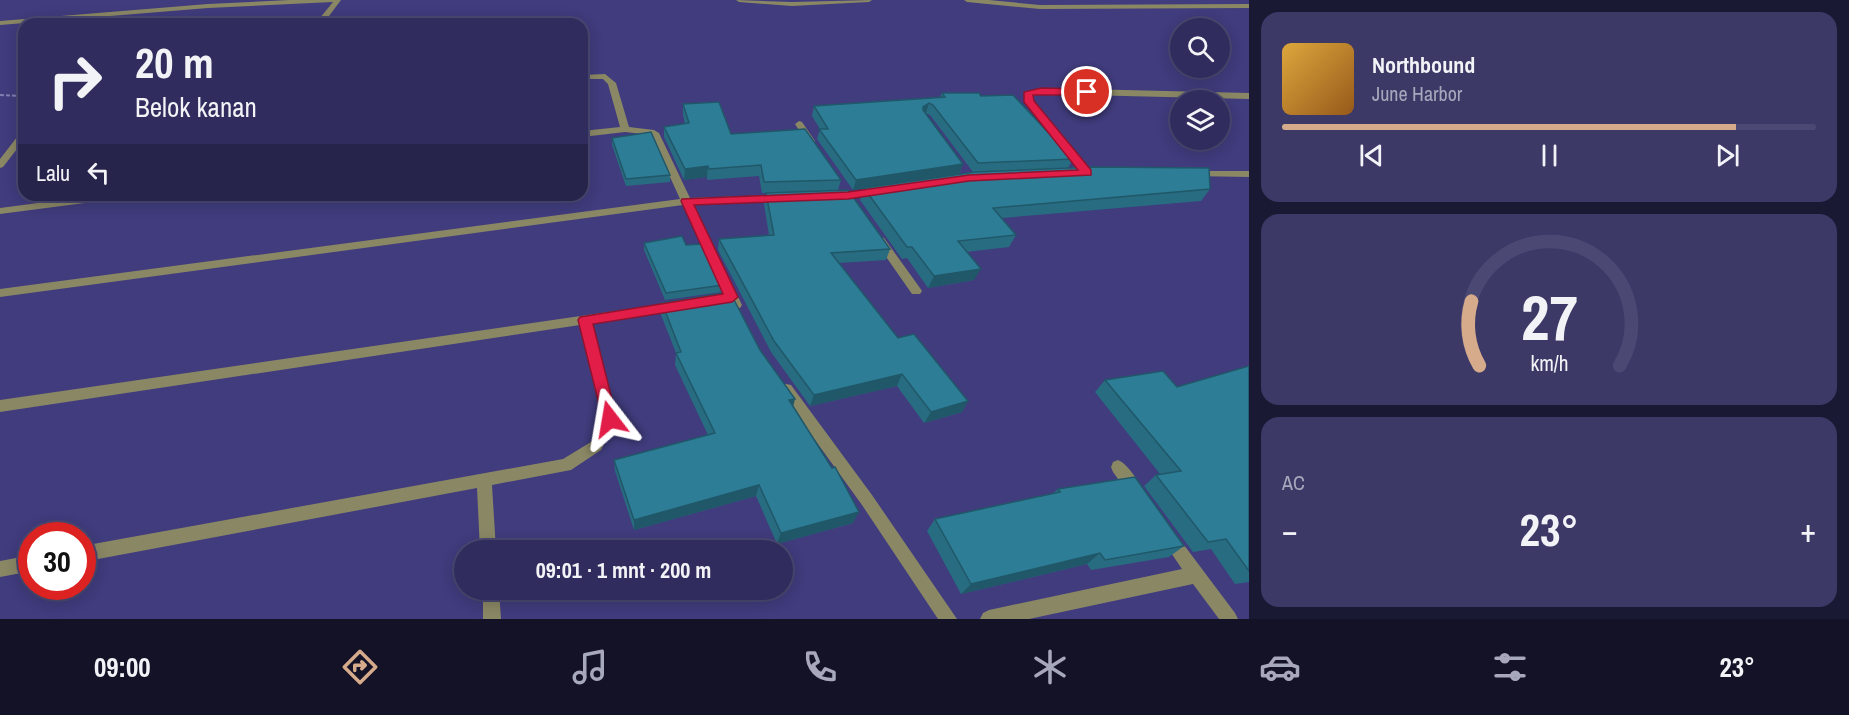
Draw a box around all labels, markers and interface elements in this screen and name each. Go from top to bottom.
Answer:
map controls [1170,18,1230,150]
button: search [1170,18,1230,78]
text: 20 m [135,35,214,91]
icon: right [36,42,114,120]
text: Northbound [1372,50,1475,80]
pin [1061,66,1112,117]
icon: arrive [1070,75,1103,108]
text: June Harbor [1372,80,1462,107]
text: Belok kanan [135,89,257,125]
button: layers [1170,90,1230,150]
icon: previous [1355,139,1388,172]
icon: pause [1533,139,1566,172]
icon: next [1711,139,1744,172]
icon: left [82,156,115,189]
text: Lalu [36,158,70,188]
text: 27 [1521,276,1577,360]
text: km/h [1530,350,1568,379]
position arrow [578,387,642,451]
text: AC [1282,469,1305,496]
text: 23° [1519,499,1579,560]
text: − [1282,508,1298,552]
text: + [1800,508,1816,552]
speed limit sign: 30 [18,522,96,600]
text: 09:01 · 1 mnt · 200 m [536,555,711,585]
icon: directions [339,646,381,688]
icon: music [569,646,611,688]
icon: phone [799,646,841,688]
icon: climate [1029,646,1071,688]
icon: car [1259,646,1301,688]
icon: filters [1489,646,1531,688]
text: 09:00 [94,649,151,685]
text: 23° [1719,649,1755,685]

